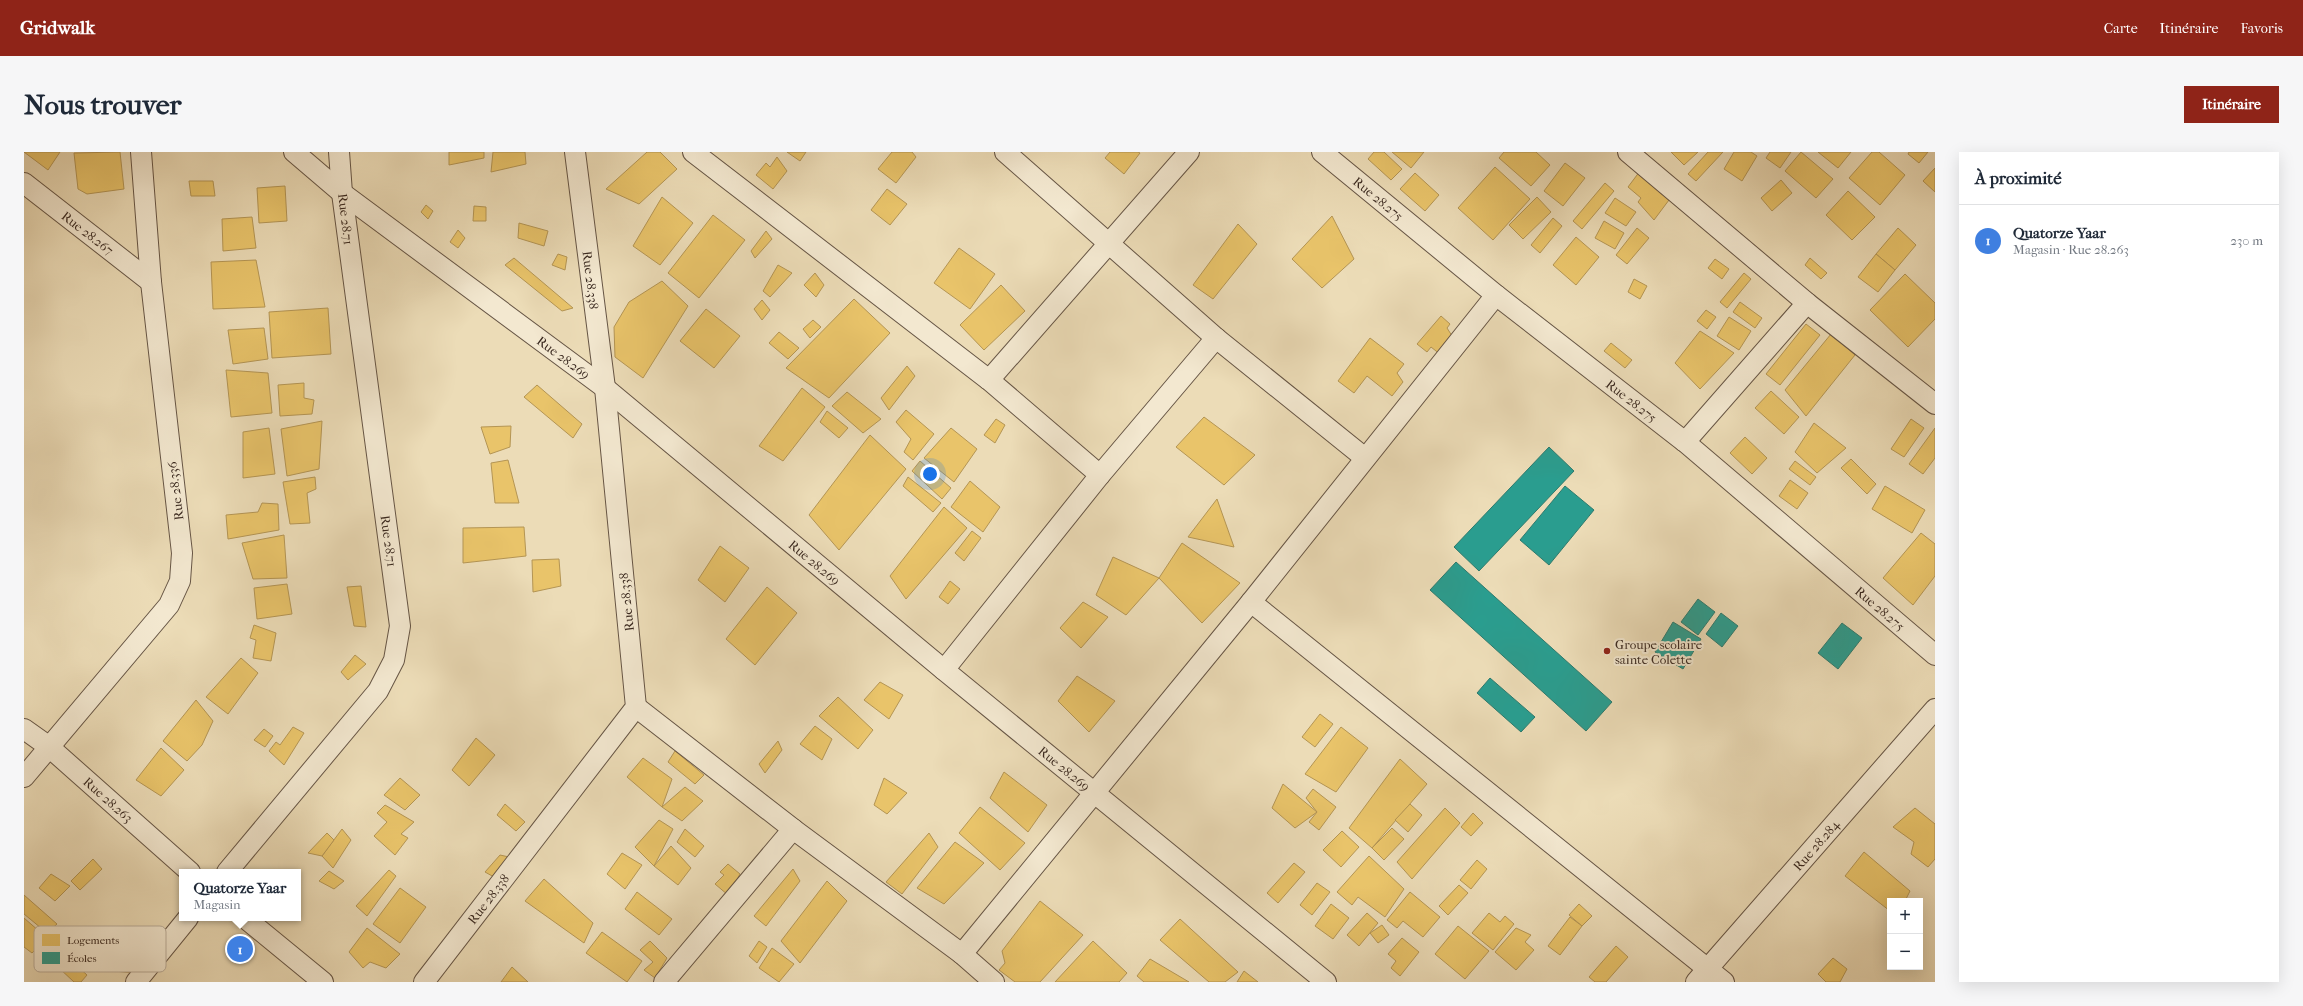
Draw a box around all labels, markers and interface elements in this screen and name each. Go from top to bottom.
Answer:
text: Gridwalk [20,17,95,39]
text: Carte [2104,20,2138,37]
text: Itinéraire [2160,20,2218,37]
text: Favoris [2240,20,2283,37]
button: Itinéraire [2184,86,2279,123]
text: Nous trouver [24,88,181,121]
text: À proximité [1975,168,2062,188]
street label: Rue 28.275 [1350,174,1406,224]
street label: Rue 28.71 [335,193,356,246]
street label: Rue 28.267 [59,208,116,258]
text: Quatorze Yaar [2013,224,2106,242]
text: 1 [1986,233,1990,248]
text: 230 m [2230,233,2263,248]
text: Magasin · Rue 28.263 [2013,242,2129,257]
street label: Rue 28.338 [579,250,602,310]
street label: Rue 28.269 [534,333,593,382]
street label: Rue 28.275 [1603,376,1660,425]
street label: Rue 28.336 [164,460,187,521]
your location [920,464,940,484]
street label: Rue 28.71 [377,514,400,568]
street label: Rue 28.269 [785,537,843,588]
street label: Rue 28.338 [616,572,637,632]
street label: Rue 28.275 [1852,583,1908,634]
place label: Groupe scolaire sainte Colette [1615,637,1703,667]
marker: Groupe scolaire sainte Colette [1602,646,1612,656]
street label: Rue 28.269 [1035,743,1093,794]
street label: Rue 28.263 [80,774,136,826]
street label: Rue 28.284 [1790,817,1843,874]
popup [179,869,301,921]
street label: Rue 28.338 [465,871,512,927]
text: Quatorze Yaar [194,879,286,897]
text: Magasin [194,897,241,912]
map controls [1887,898,1923,970]
button: + [1887,898,1923,934]
legend [34,926,166,972]
text: Logements [67,934,119,947]
pin: 1 [227,934,253,964]
button: − [1887,934,1923,970]
text: Écoles [67,952,97,965]

